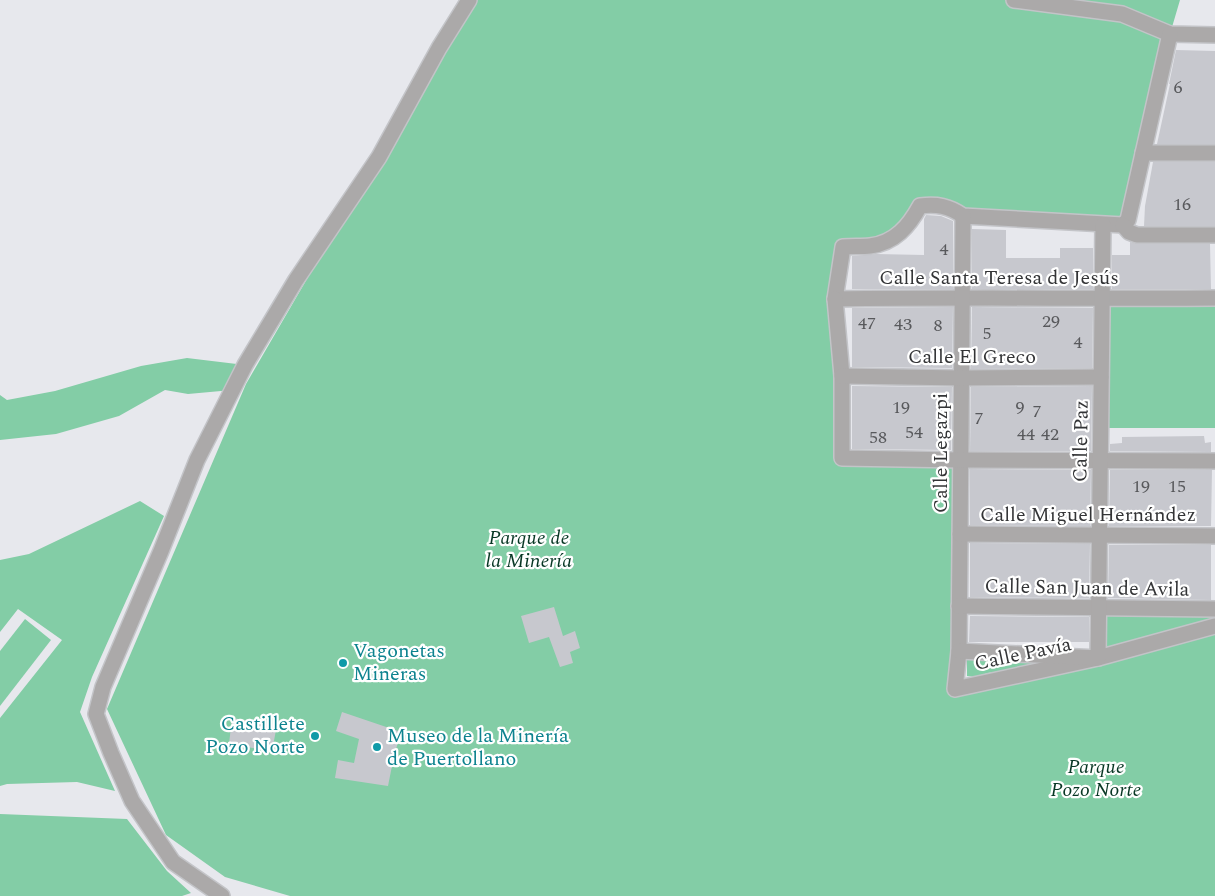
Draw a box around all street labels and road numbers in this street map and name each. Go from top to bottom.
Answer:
street label: Calle Santa Teresa de Jesús [879,263,1119,293]
street label: Calle El Greco [908,342,1036,372]
street label: Calle Legazpi [926,393,956,513]
street label: Calle Paz [1065,400,1097,482]
street label: Calle Miguel Hernández [980,500,1196,530]
street label: Calle San Juan de Avila [984,571,1190,605]
street label: Calle Pavía [972,629,1074,679]

